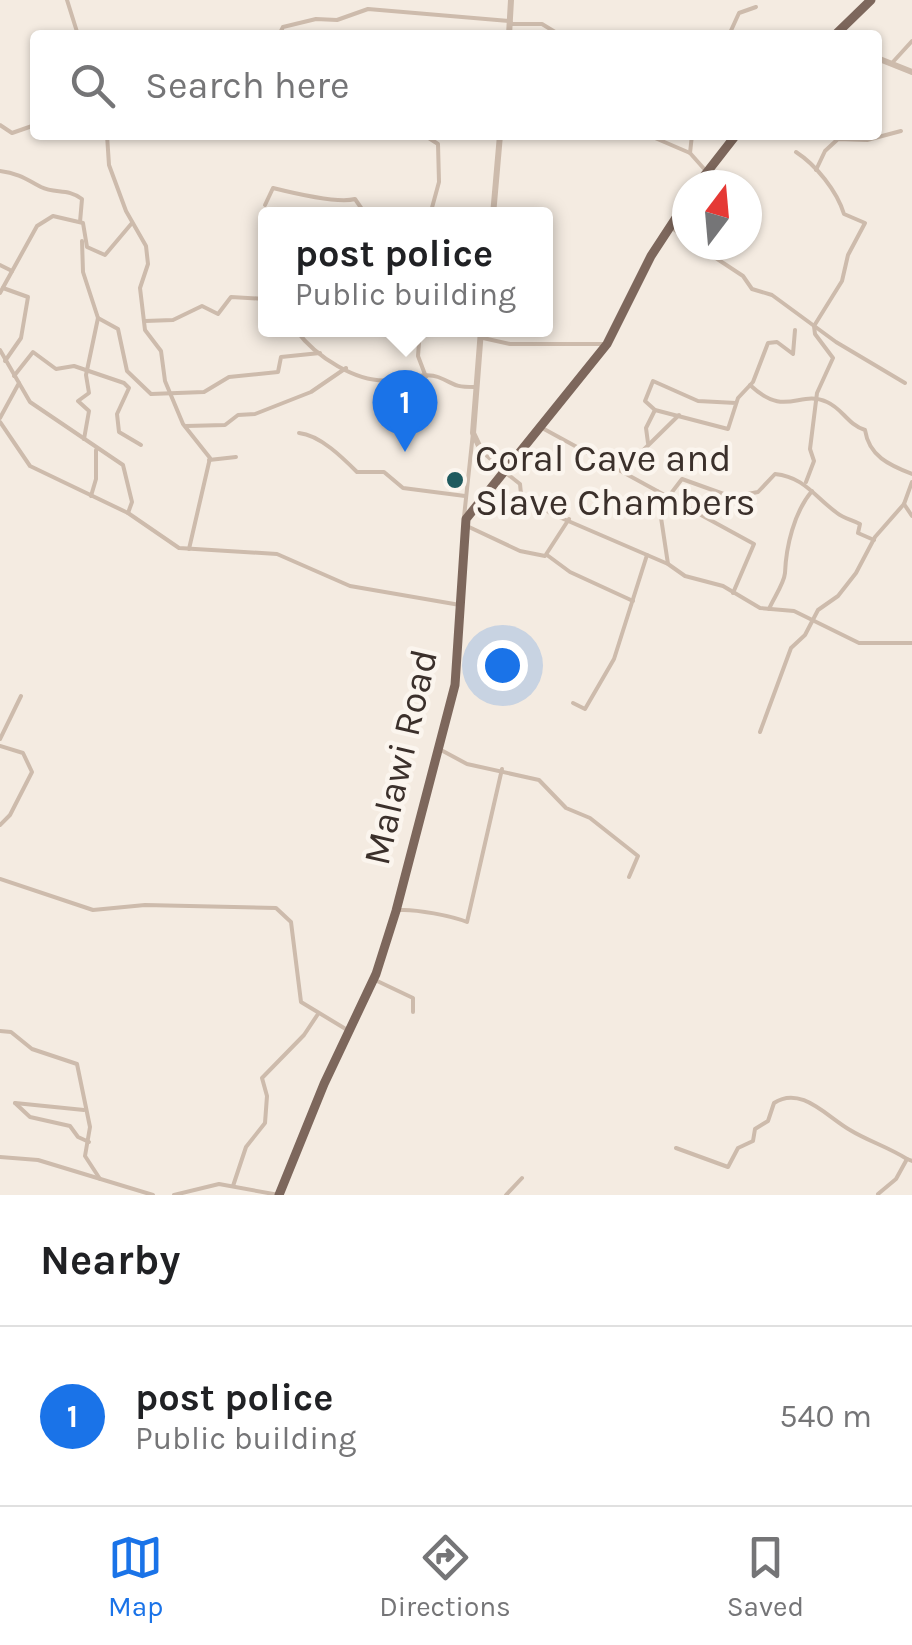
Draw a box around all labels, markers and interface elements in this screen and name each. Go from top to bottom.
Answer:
search box [30,30,882,140]
icon: search [65,58,120,113]
text: Search here [145,63,349,108]
north arrow [672,170,762,260]
popup [258,207,553,337]
text: post police [295,231,493,276]
text: Public building [295,276,516,313]
pin: 1 [372,370,438,452]
place label: Coral Cave and Slave Chambers [475,436,756,525]
marker: Coral Cave and Slave Chambers [444,469,466,491]
your location [477,640,528,691]
street label: Malawi Road [354,645,447,869]
text: Nearby [40,1235,180,1285]
text: post police [135,1375,333,1420]
text: 1 [67,1398,78,1435]
text: 540 m [780,1398,872,1435]
text: Public building [135,1420,356,1457]
tab: Map [108,1530,163,1623]
tab: Directions [379,1530,511,1623]
tab: Saved [727,1530,804,1623]

